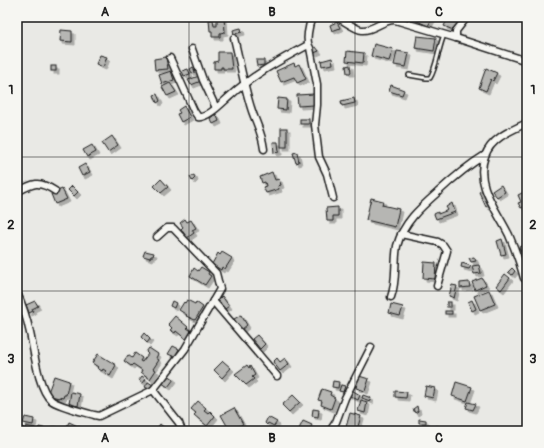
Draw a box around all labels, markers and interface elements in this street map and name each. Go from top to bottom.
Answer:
text: A [101,4,110,20]
text: B [268,4,276,20]
text: C [435,4,443,20]
text: 1 [8,82,14,98]
text: 1 [530,82,536,98]
text: 2 [7,217,15,233]
text: 2 [529,217,537,233]
text: 3 [7,351,15,367]
text: 3 [529,351,537,367]
text: A [101,430,110,446]
text: B [268,430,276,446]
text: C [435,430,443,446]

